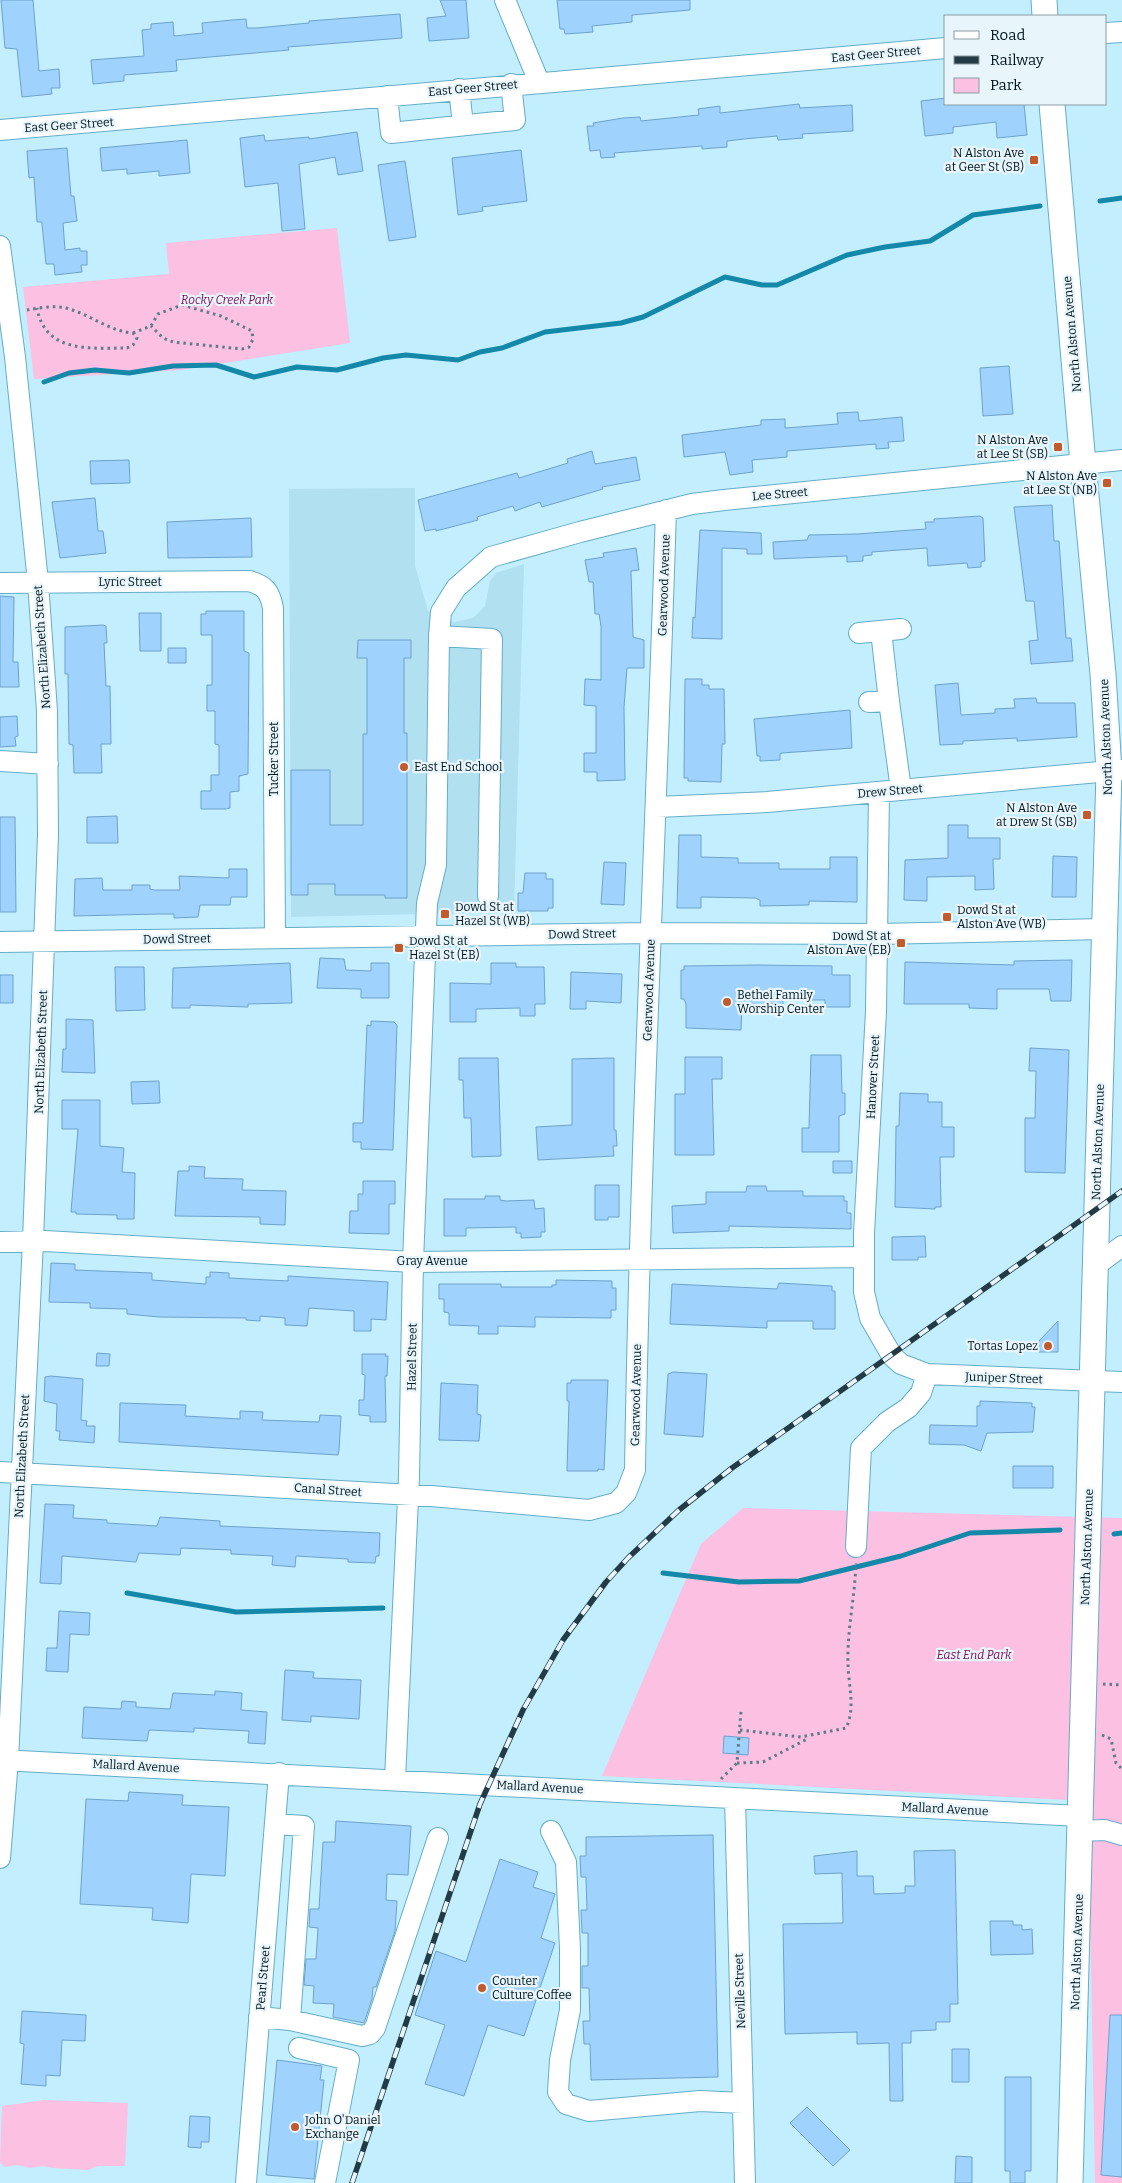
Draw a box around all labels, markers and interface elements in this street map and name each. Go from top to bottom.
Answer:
legend [944,15,1107,105]
text: Road [990,26,1025,44]
street label: East Geer Street [831,43,922,65]
text: Railway [990,51,1044,69]
text: Park [990,76,1022,94]
street label: East Geer Street [428,77,519,99]
street label: East Geer Street [24,115,115,135]
place label: N Alston Ave at Geer St (SB) [945,146,1024,174]
marker: N Alston Ave at Geer St (SB) [1028,154,1040,166]
street label: North Alston Avenue [1060,275,1084,393]
park label: Rocky Creek Park [181,293,274,307]
place label: N Alston Ave at Lee St (SB) [977,433,1048,461]
marker: N Alston Ave at Lee St (SB) [1052,441,1064,453]
place label: N Alston Ave at Lee St (NB) [1023,469,1097,497]
marker: N Alston Ave at Lee St (NB) [1101,477,1113,489]
street label: Lee Street [752,485,809,503]
street label: Gearwood Avenue [655,534,673,636]
street label: Lyric Street [98,575,162,589]
street label: North Elizabeth Street [31,584,53,709]
street label: North Alston Avenue [1097,679,1115,795]
street label: Tucker Street [267,721,281,796]
place label: East End School [414,760,503,774]
marker: East End School [398,761,410,773]
street label: Drew Street [857,781,924,801]
place label: N Alston Ave at Drew St (SB) [996,801,1077,829]
marker: N Alston Ave at Drew St (SB) [1081,809,1093,821]
place label: Dowd St at Hazel St (WB) [455,900,530,928]
place label: Dowd St at Alston Ave (WB) [957,903,1046,931]
marker: Dowd St at Hazel St (WB) [439,908,451,920]
marker: Dowd St at Alston Ave (WB) [941,911,953,923]
street label: Dowd Street [548,926,617,942]
place label: Dowd St at Alston Ave (EB) [807,929,892,957]
street label: Dowd Street [143,931,212,947]
place label: Dowd St at Hazel St (EB) [409,934,480,962]
marker: Dowd St at Alston Ave (EB) [895,937,907,949]
street label: Gearwood Avenue [640,939,658,1041]
marker: Dowd St at Hazel St (EB) [393,942,405,954]
place label: Bethel Family Worship Center [737,988,825,1016]
street label: North Elizabeth Street [32,989,50,1114]
marker: Bethel Family Worship Center [721,996,733,1008]
street label: Hanover Street [864,1034,882,1120]
street label: North Alston Avenue [1089,1084,1107,1200]
street label: Gray Avenue [397,1254,467,1268]
street label: Hazel Street [404,1322,420,1391]
place label: Tortas Lopez [968,1339,1038,1353]
marker: Tortas Lopez [1042,1340,1054,1352]
street label: Gearwood Avenue [628,1344,644,1446]
street label: Juniper Street [964,1370,1044,1386]
street label: North Elizabeth Street [12,1393,32,1518]
street label: Canal Street [294,1481,363,1499]
street label: North Alston Avenue [1078,1489,1096,1605]
park label: East End Park [936,1648,1012,1662]
street label: Mallard Avenue [92,1757,180,1775]
street label: Mallard Avenue [496,1778,584,1796]
street label: Mallard Avenue [901,1800,989,1818]
street label: North Alston Avenue [1068,1894,1086,2010]
street label: Pearl Street [253,1944,273,2011]
street label: Neville Street [732,1953,748,2029]
place label: Counter Culture Coffee [492,1974,572,2002]
marker: Counter Culture Coffee [476,1982,488,1994]
place label: John O'Daniel Exchange [304,2113,381,2141]
marker: John O'Daniel Exchange [289,2121,301,2133]

